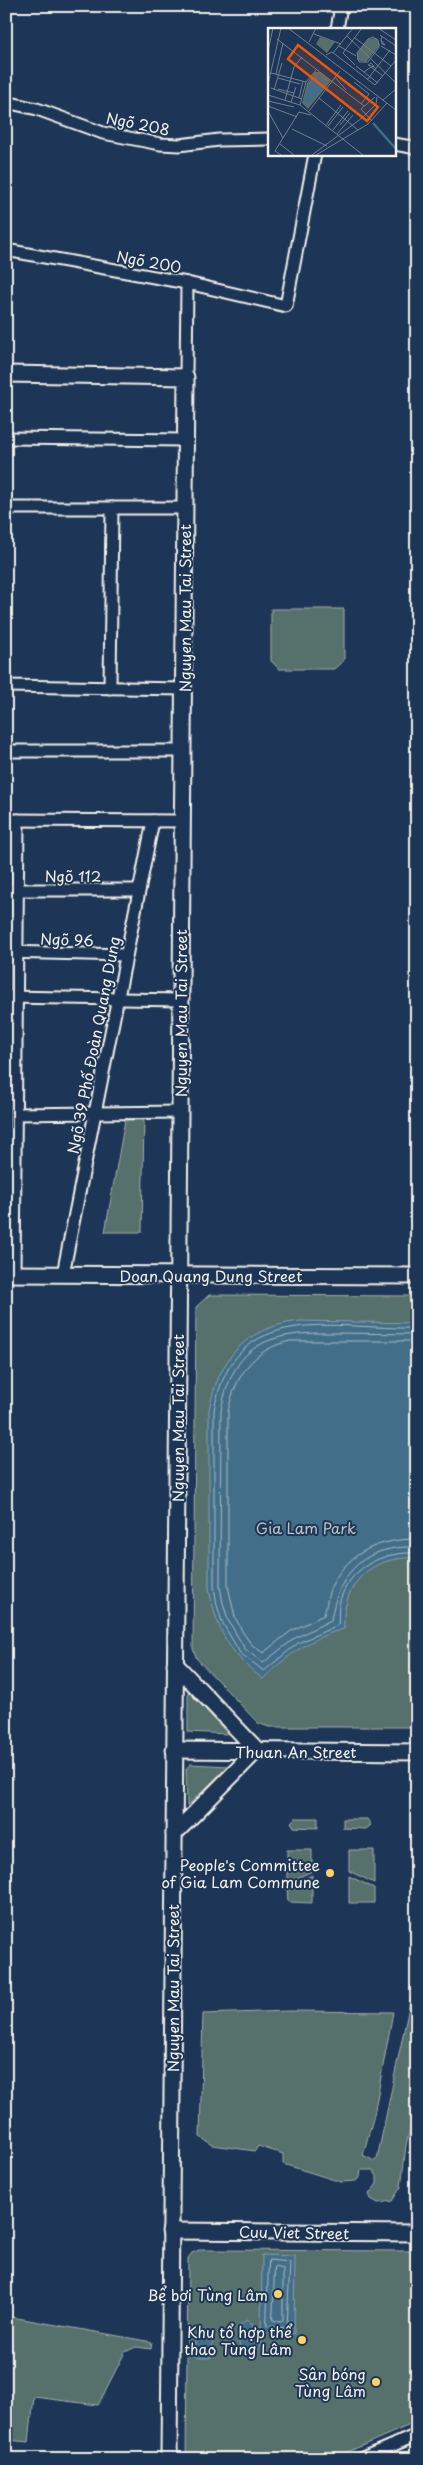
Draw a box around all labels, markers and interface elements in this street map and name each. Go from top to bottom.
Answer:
inset map [268,28,396,155]
street label: Ngõ 208 [104,106,172,140]
street label: Ngõ 200 [115,244,183,278]
street label: Nguyen Mau Tai Street [173,524,196,692]
street label: Ngõ 112 [45,864,101,887]
street label: Ngõ 96 [40,927,94,951]
street label: Nguyen Mau Tai Street [169,929,192,1097]
street label: Ngõ 39 Phố Đoàn Quang Dung [61,934,125,1156]
street label: Doan Quang Dung Street [120,1264,302,1287]
street label: Nguyen Mau Tai Street [166,1334,189,1502]
park label: Gia Lam Park [256,1516,356,1539]
street label: Thuan An Street [236,1740,356,1763]
place label: People's Committee of Gia Lam Commune [162,1853,320,1893]
marker: People's Committee of Gia Lam Commune [324,1867,336,1879]
street label: Nguyen Mau Tai Street [161,1904,184,2072]
street label: Cuu Viet Street [239,2220,349,2244]
place label: Bể bơi Tùng Lâm [147,2283,268,2306]
marker: Bể bơi Tùng Lâm [272,2288,284,2300]
place label: Khu tổ hợp thể thao Tùng Lâm [184,2320,293,2360]
marker: Khu tổ hợp thể thao Tùng Lâm [296,2334,308,2346]
place label: Sân bóng Tùng Lâm [295,2362,366,2402]
marker: Sân bóng Tùng Lâm [370,2376,382,2388]

